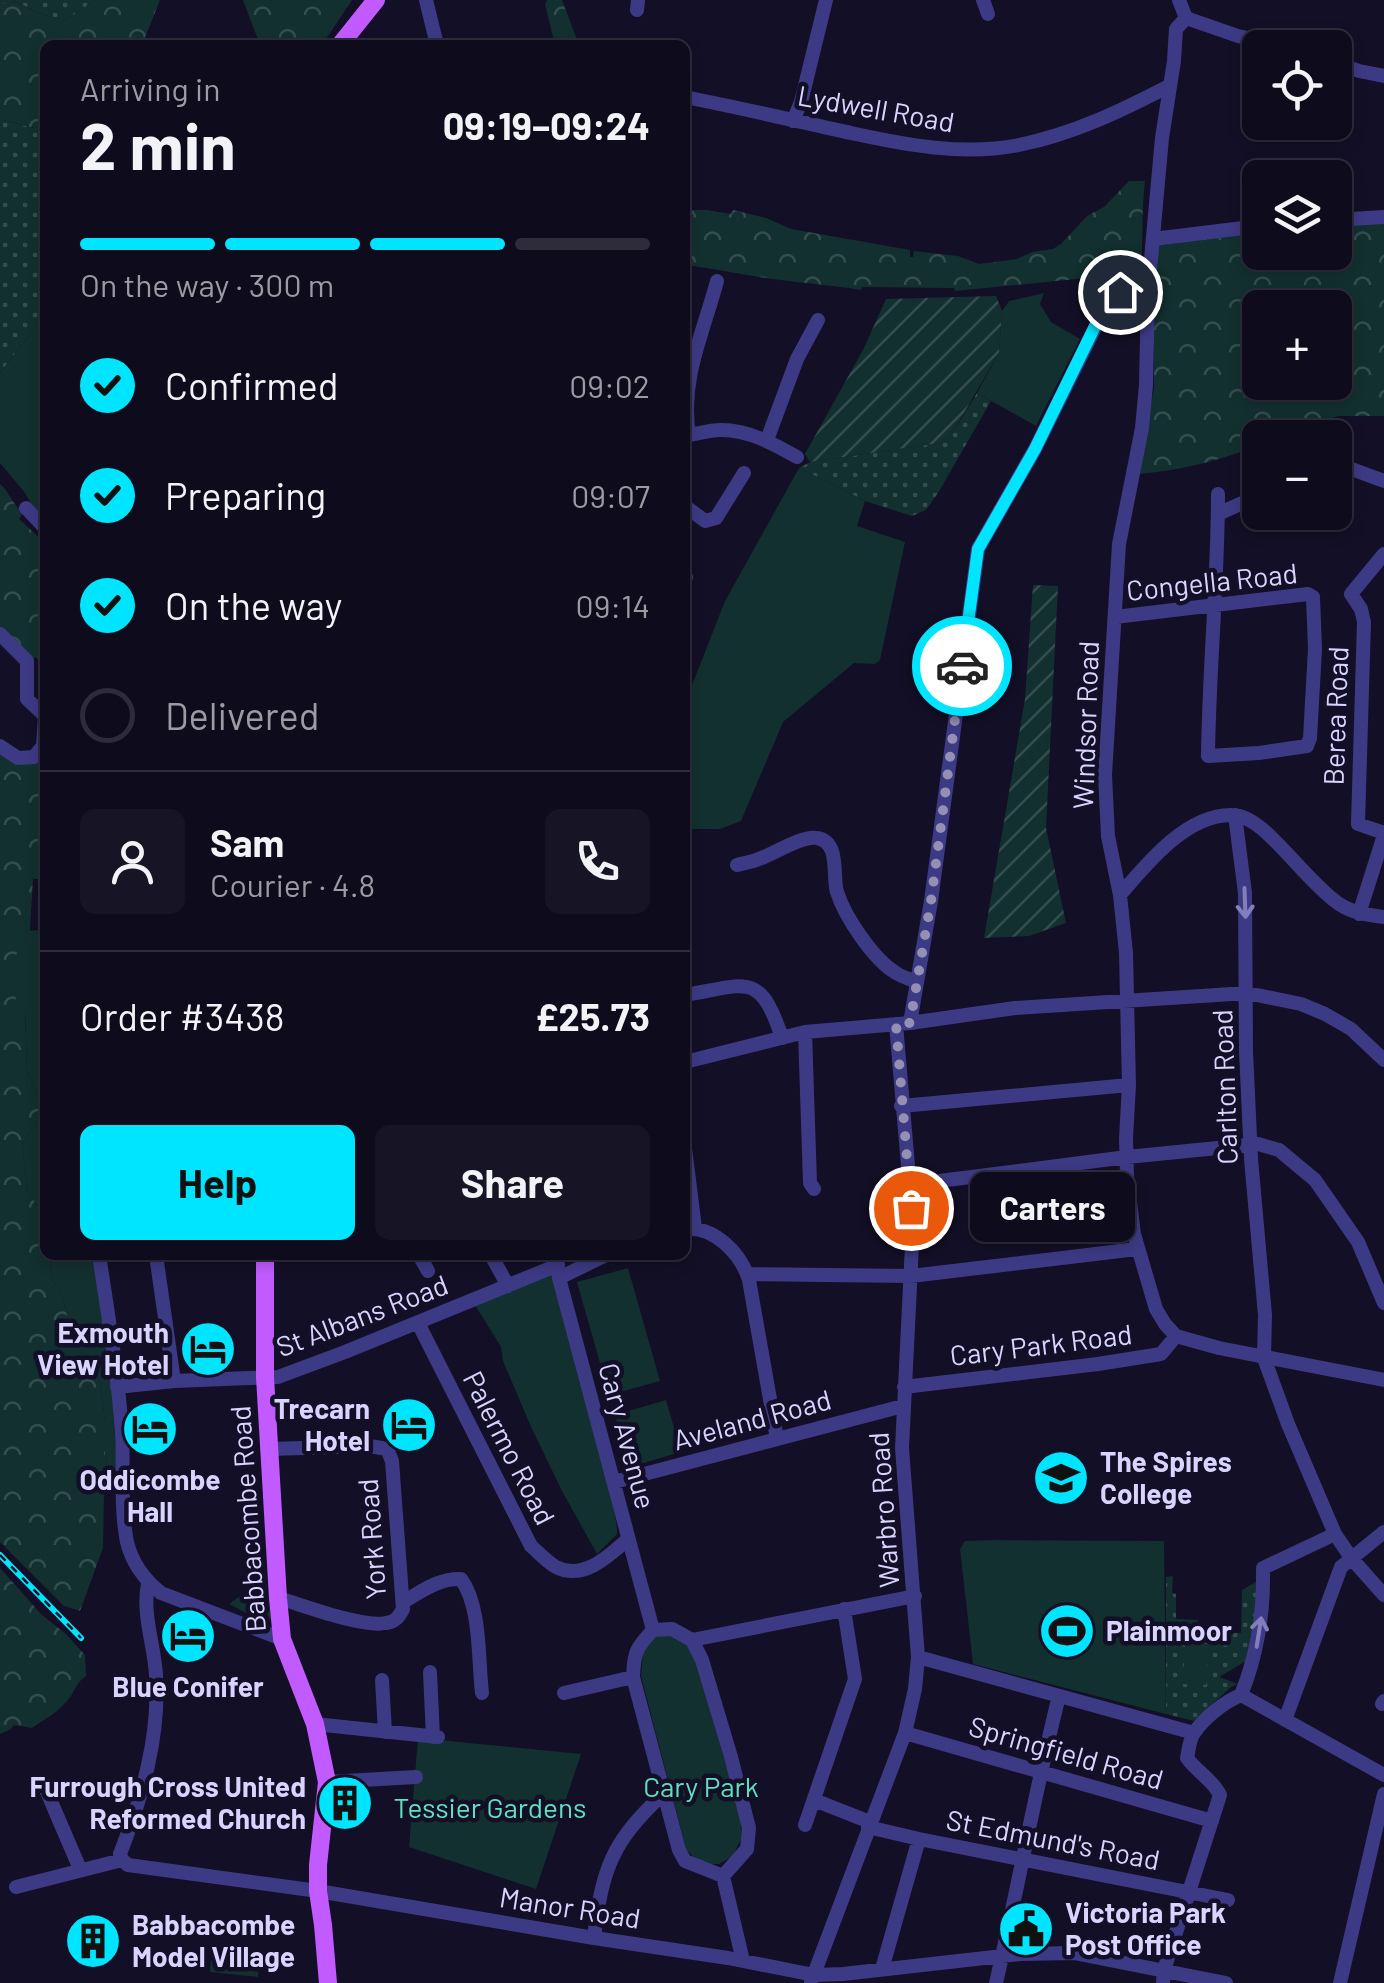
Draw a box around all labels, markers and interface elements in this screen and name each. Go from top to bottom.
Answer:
map controls [1242,30,1352,530]
button: locate [1242,30,1352,140]
text: Arriving in [80,69,220,107]
street label: Lydwell Road [795,78,957,139]
text: 09:19–09:24 [443,102,650,148]
text: 2 min [80,105,236,183]
button: layers [1242,160,1352,270]
pin [1078,250,1163,335]
text: On the way · 300 m [80,265,334,303]
icon: home [1093,265,1148,320]
button: + [1242,290,1352,400]
icon: check [80,358,135,413]
text: Confirmed [165,362,338,408]
text: 09:02 [569,366,650,404]
button: − [1242,420,1352,530]
icon: check [80,468,135,523]
text: Preparing [165,472,326,518]
text: 09:07 [571,476,650,514]
street label: Congella Road [1125,555,1299,607]
icon: check [80,578,135,633]
text: On the way [165,582,342,628]
text: 09:14 [576,586,650,624]
courier [912,616,1012,716]
icon: car [935,639,990,694]
street label: Windsor Road [1065,640,1105,810]
street label: Berea Road [1316,646,1354,786]
text: Delivered [165,692,319,738]
button: person [80,809,185,914]
button: phone [545,809,650,914]
text: Sam [210,819,284,865]
text: Courier · 4.8 [210,865,375,903]
one-way arrow [1235,887,1254,919]
text: Order #3438 [80,993,285,1039]
text: £25.73 [535,993,650,1039]
street label: Carlton Road [1204,1009,1244,1165]
button: Help [80,1125,355,1240]
button: Share [375,1125,650,1240]
pin [869,1166,954,1251]
callout: Carters [971,1173,1136,1243]
icon: bag [884,1181,939,1236]
text: Carters [999,1188,1106,1226]
street label: St Albans Road [271,1267,452,1363]
place label: Exmouth View Hotel [37,1315,169,1381]
street label: Cary Park Road [948,1316,1134,1372]
hotel icon: Exmouth View Hotel [178,1319,238,1379]
street label: Cary Avenue [592,1359,664,1512]
street label: Palermo Road [457,1365,563,1530]
street label: Aveland Road [669,1382,835,1456]
place label: Trecarn Hotel [274,1391,370,1457]
hotel icon: Trecarn Hotel [379,1395,439,1455]
hotel icon: Oddicombe Hall [120,1399,180,1459]
street label: Babbacombe Road [222,1405,272,1633]
street label: Warbro Road [861,1431,905,1589]
place label: The Spires College [1100,1444,1232,1510]
school or university icon: The Spires College [1031,1448,1091,1508]
place label: Oddicombe Hall [79,1462,221,1528]
street label: York Road [350,1477,392,1601]
sports icon: Plainmoor [1037,1601,1097,1661]
hotel icon: Blue Conifer [158,1606,218,1666]
place label: Plainmoor [1106,1613,1232,1647]
one-way arrow [1250,1617,1269,1649]
place label: Blue Conifer [112,1669,264,1703]
street label: Springfield Road [965,1708,1167,1796]
place label: Furrough Cross United Reformed Church [29,1769,306,1835]
park label: Cary Park [643,1769,759,1803]
building icon: Furrough Cross United Reformed Church [315,1773,375,1833]
park label: Tessier Gardens [393,1790,587,1824]
street label: St Edmund's Road [944,1802,1163,1876]
street label: Manor Road [497,1879,643,1935]
place label: Victoria Park Post Office [1065,1895,1226,1961]
public building icon: Victoria Park Post Office [996,1899,1056,1959]
place label: Babbacombe Model Village [132,1907,295,1973]
building icon: Babbacombe Model Village [63,1911,123,1971]

